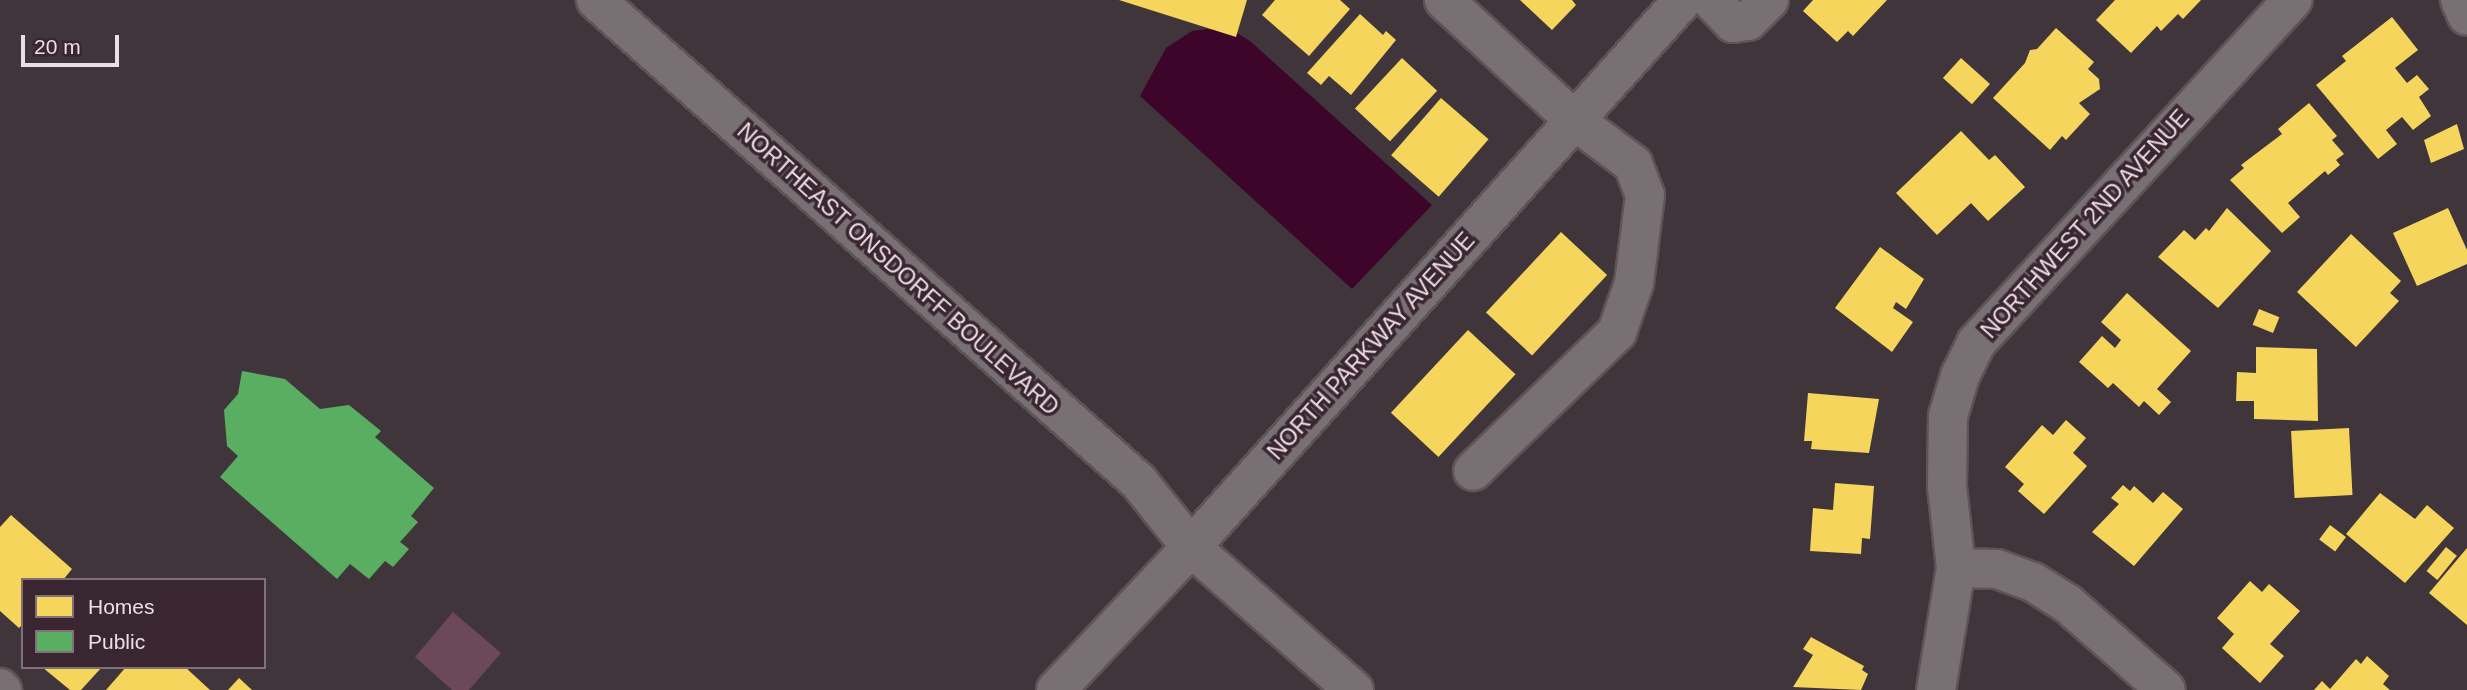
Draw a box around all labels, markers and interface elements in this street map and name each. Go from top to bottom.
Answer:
scale bar [24,21,122,65]
text: 20 m [34,35,81,58]
street label: NORTHWEST 2ND AVENUE [1975,103,2195,345]
street label: NORTHEAST ONSDORFF BOULEVARD [731,117,1065,421]
street label: NORTH PARKWAY AVENUE [1261,226,1481,466]
legend [21,578,266,669]
text: Homes [88,595,155,618]
text: Public [88,630,145,653]

